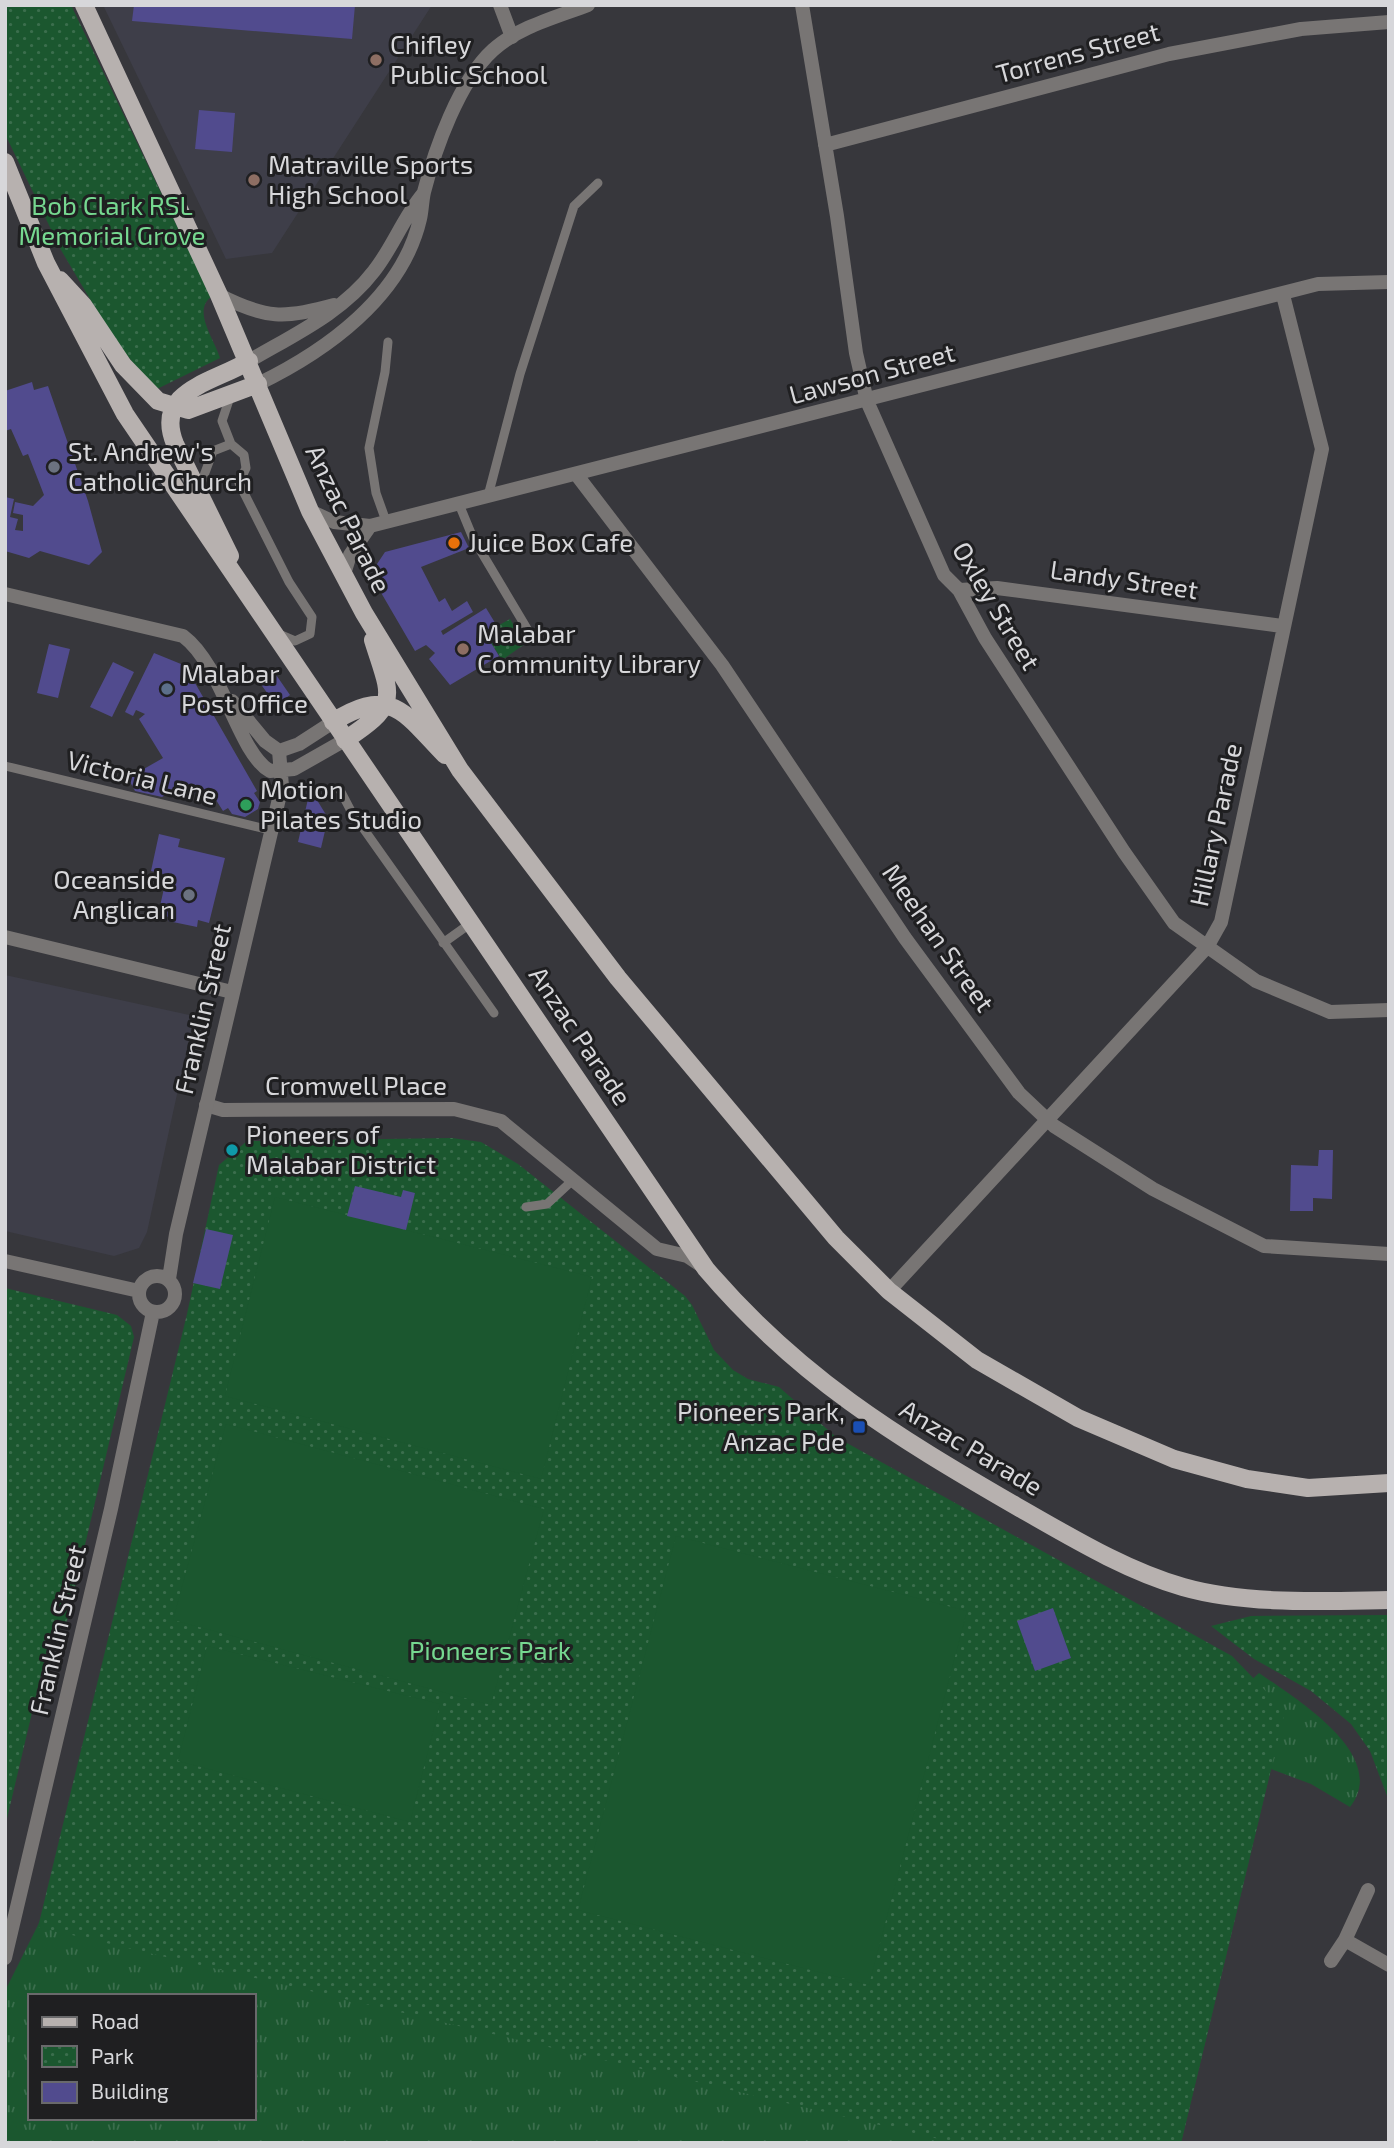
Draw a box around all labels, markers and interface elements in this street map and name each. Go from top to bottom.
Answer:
street label: Torrens Street [993,15,1163,88]
place label: Chifley Public School [390,28,548,89]
marker: Chifley Public School [368,52,384,68]
place label: Matraville Sports High School [268,148,473,209]
marker: Matraville Sports High School [246,172,262,188]
park label: Bob Clark RSL Memorial Grove [19,189,205,250]
street label: Lawson Street [785,336,958,410]
place label: St. Andrew's Catholic Church [68,435,252,496]
street label: Anzac Parade [300,439,398,597]
marker: St. Andrew's Catholic Church [46,459,62,475]
place label: Juice Box Cafe [468,526,633,557]
marker: Juice Box Cafe [446,535,462,551]
street label: Oxley Street [947,536,1048,675]
street label: Landy Street [1048,553,1200,604]
place label: Malabar Community Library [477,617,701,678]
marker: Malabar Community Library [455,641,471,657]
place label: Malabar Post Office [181,657,308,718]
marker: Malabar Post Office [159,681,175,697]
street label: Hillary Parade [1182,740,1247,909]
street label: Victoria Lane [64,743,220,810]
place label: Motion Pilates Studio [260,773,422,834]
marker: Motion Pilates Studio [238,797,254,813]
street label: Meehan Street [877,857,1002,1017]
place label: Oceanside Anglican [53,863,175,924]
marker: Oceanside Anglican [181,887,197,903]
street label: Franklin Street [167,920,236,1097]
street label: Anzac Parade [524,960,639,1110]
street label: Cromwell Place [265,1069,447,1100]
place label: Pioneers of Malabar District [246,1118,436,1179]
marker: Pioneers of Malabar District [224,1142,240,1158]
street label: Anzac Parade [895,1392,1049,1501]
place label: Pioneers Park, Anzac Pde [677,1395,845,1456]
marker: Pioneers Park, Anzac Pde [851,1419,867,1435]
street label: Franklin Street [22,1541,91,1718]
park label: Pioneers Park [409,1634,571,1665]
legend [28,1994,256,2120]
text: Road [91,2008,139,2033]
text: Park [91,2043,134,2068]
text: Building [91,2078,169,2103]

